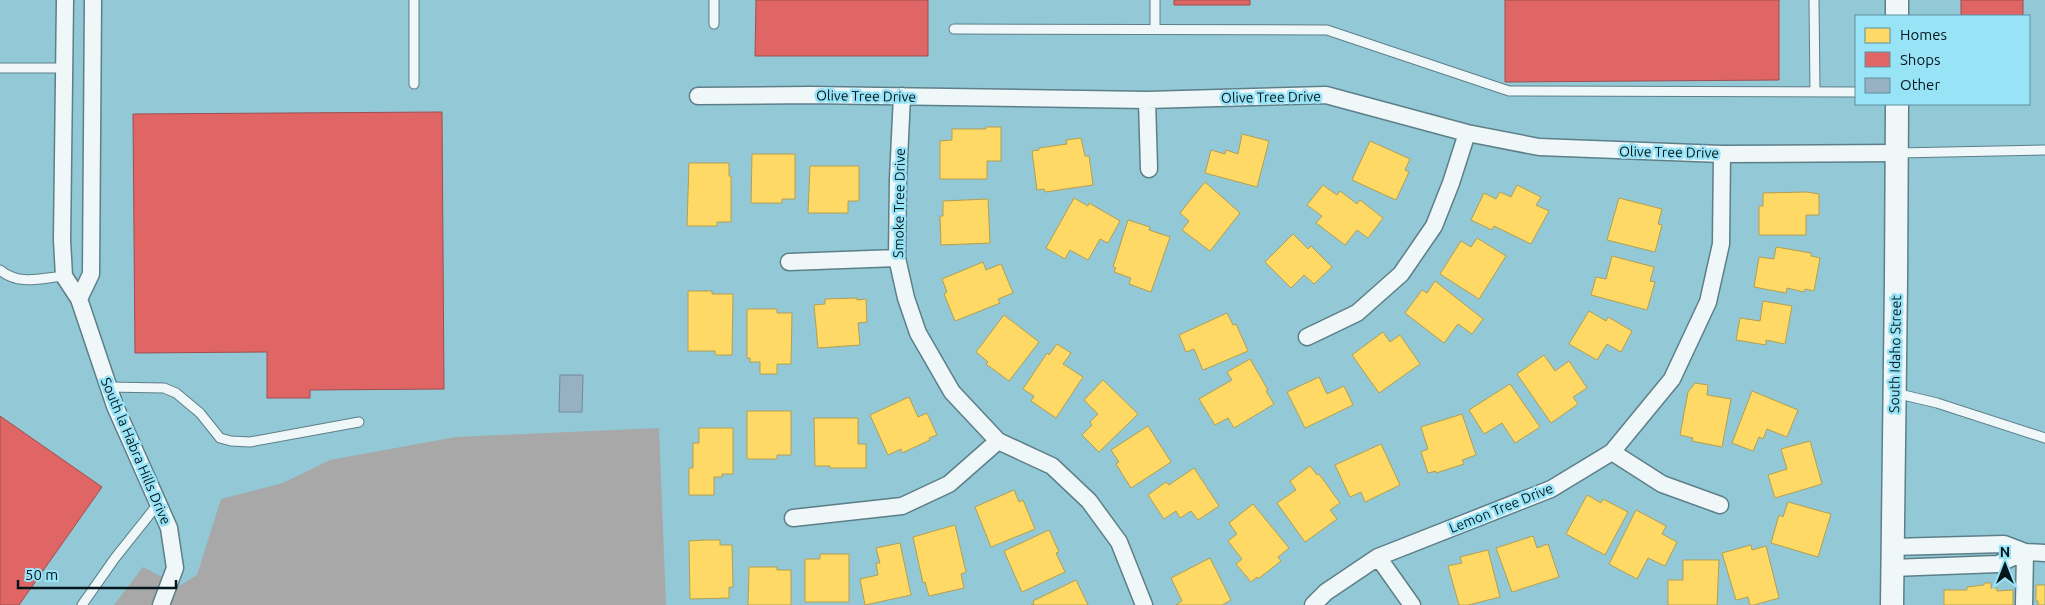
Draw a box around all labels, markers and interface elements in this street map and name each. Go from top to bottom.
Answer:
legend [1855,15,2030,105]
text: Homes [1900,26,1947,43]
text: Shops [1900,51,1941,68]
text: Other [1900,76,1940,93]
street label: Olive Tree Drive [816,87,916,105]
street label: Olive Tree Drive [1221,88,1321,106]
street label: Olive Tree Drive [1619,143,1719,161]
street label: Smoke Tree Drive [890,148,908,258]
street label: South Idaho Street [1886,295,1904,413]
street label: South la Habra Hills Drive [98,375,174,527]
street label: Lemon Tree Drive [1447,480,1555,536]
north arrow [1980,540,2030,590]
text: N [2000,544,2010,560]
scale bar [18,558,175,590]
text: 50 m [25,566,58,583]

